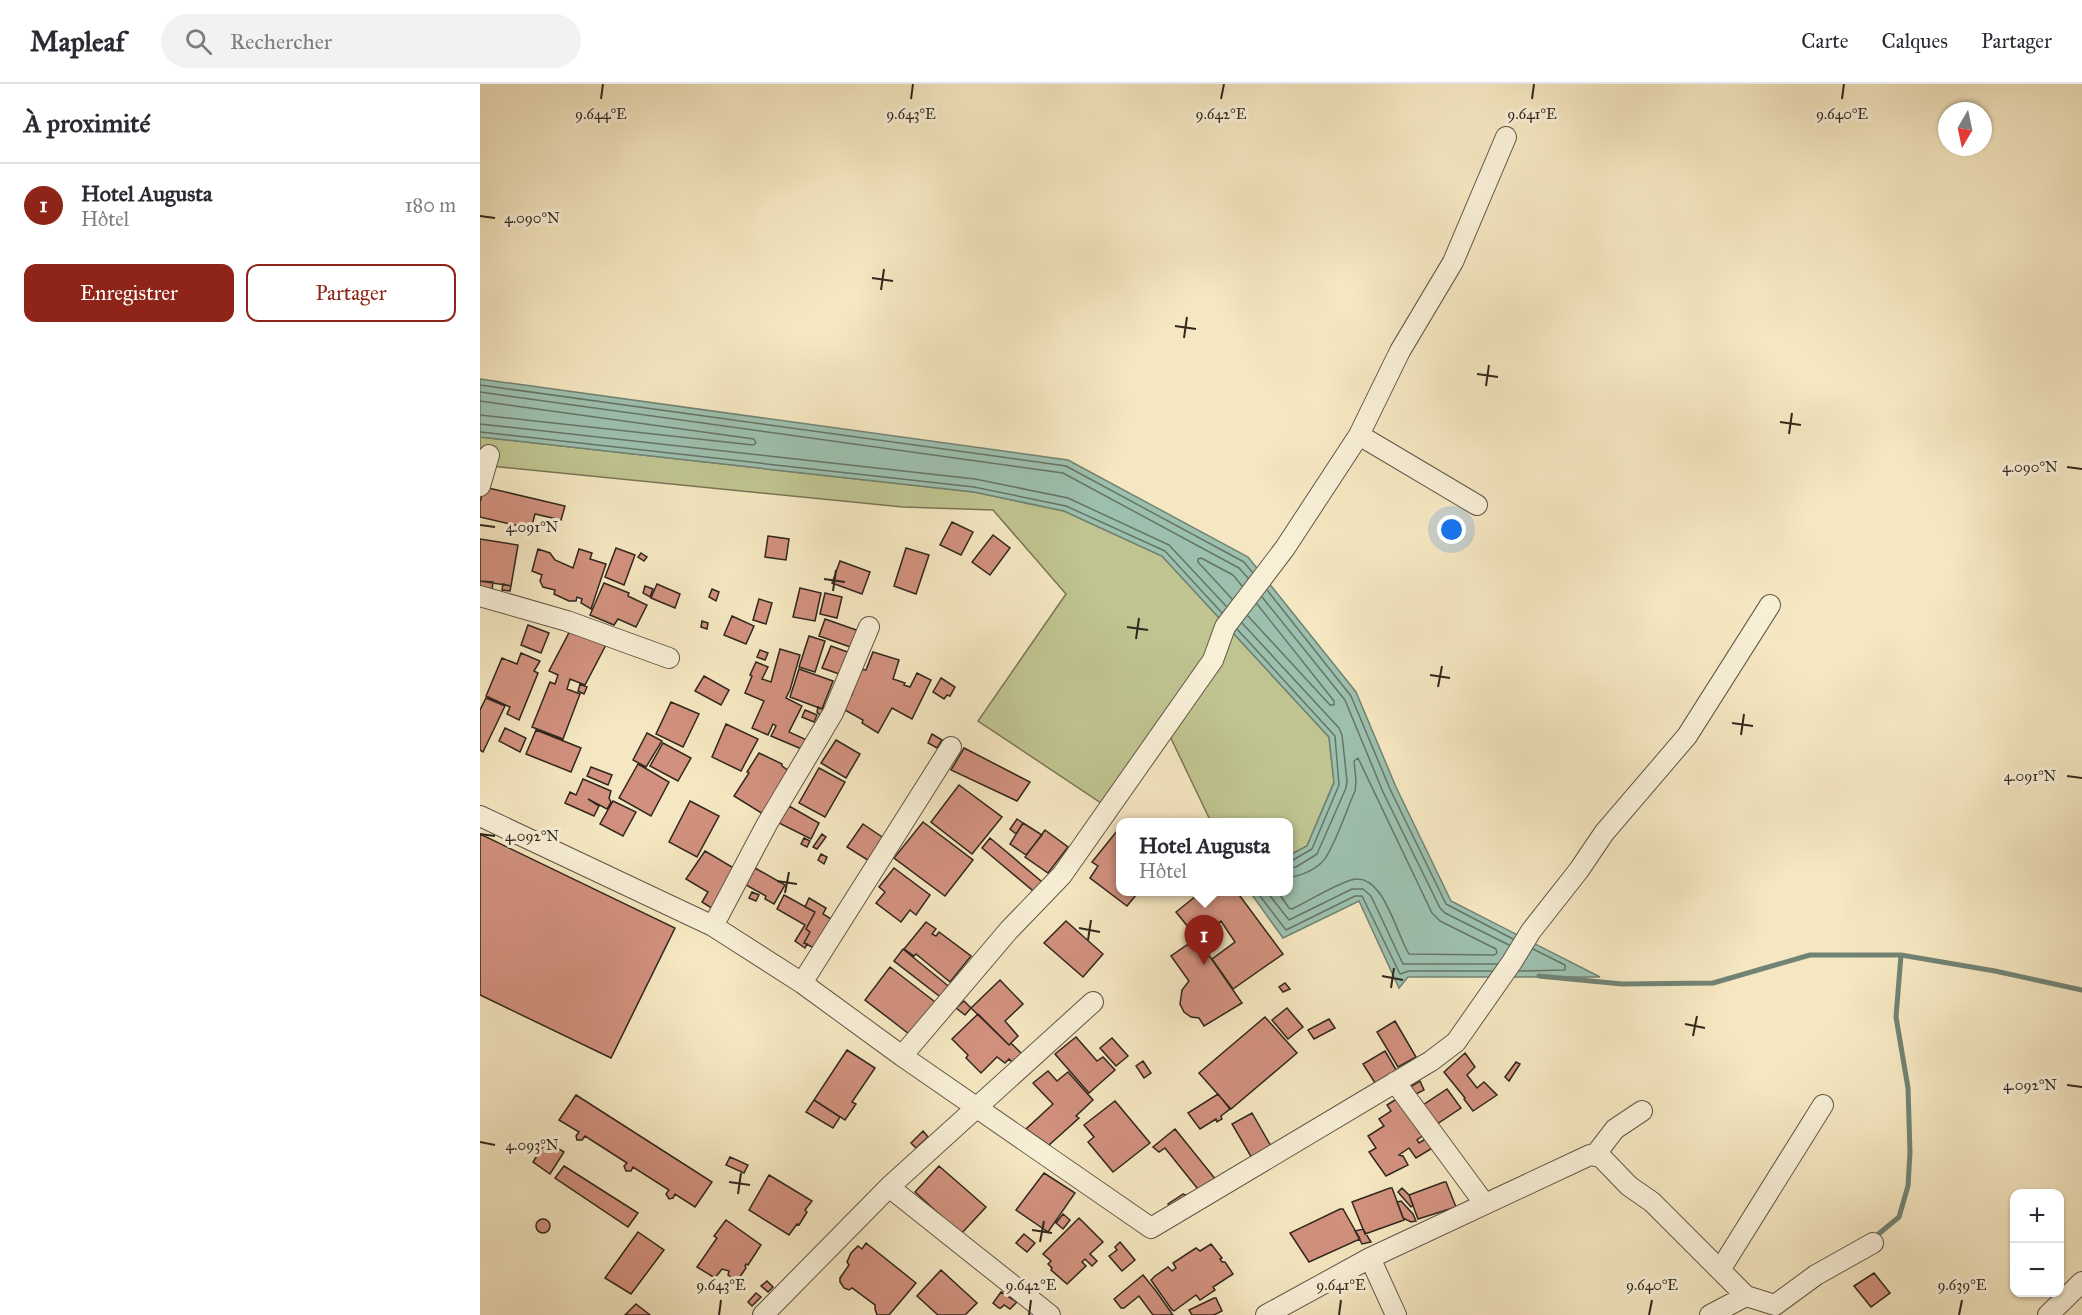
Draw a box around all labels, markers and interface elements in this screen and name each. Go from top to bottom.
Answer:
search box [161,14,581,68]
text: Mapleaf [30,24,125,59]
icon: search [182,25,215,58]
text: Rechercher [230,28,332,55]
text: Carte [1801,28,1848,54]
text: Calques [1881,28,1948,54]
text: Partager [1981,28,2052,54]
north arrow [1938,102,1992,156]
text: 9.644°E [575,105,627,123]
text: 9.643°E [886,105,936,123]
text: 9.642°E [1196,105,1247,123]
text: 9.641°E [1507,105,1557,123]
text: 9.640°E [1816,105,1868,123]
text: À proximité [24,107,150,139]
text: Hotel Augusta [81,180,212,207]
text: 1 [40,193,47,217]
text: 180 m [405,193,456,217]
text: Hôtel [81,207,129,231]
text: 4.090°N [504,209,560,227]
button: Enregistrer [24,264,234,322]
button: Partager [246,264,456,322]
text: 4.090°N [2002,458,2058,476]
your location [1437,515,1466,544]
text: 4.091°N [506,518,559,536]
text: 4.091°N [2004,767,2057,785]
popup [1116,818,1293,896]
text: 4.092°N [505,827,559,845]
text: Hotel Augusta [1139,832,1270,859]
text: Hôtel [1139,859,1187,883]
pin: 1 [1184,916,1224,965]
text: 4.092°N [2003,1076,2057,1094]
text: 4.093°N [506,1136,559,1154]
map controls [2010,1189,2064,1297]
button: + [2010,1189,2064,1243]
button: − [2010,1243,2064,1297]
text: 9.643°E [696,1276,746,1294]
text: 9.642°E [1006,1276,1057,1294]
text: 9.641°E [1316,1276,1366,1294]
text: 9.640°E [1626,1276,1678,1294]
text: 9.639°E [1937,1276,1987,1294]

